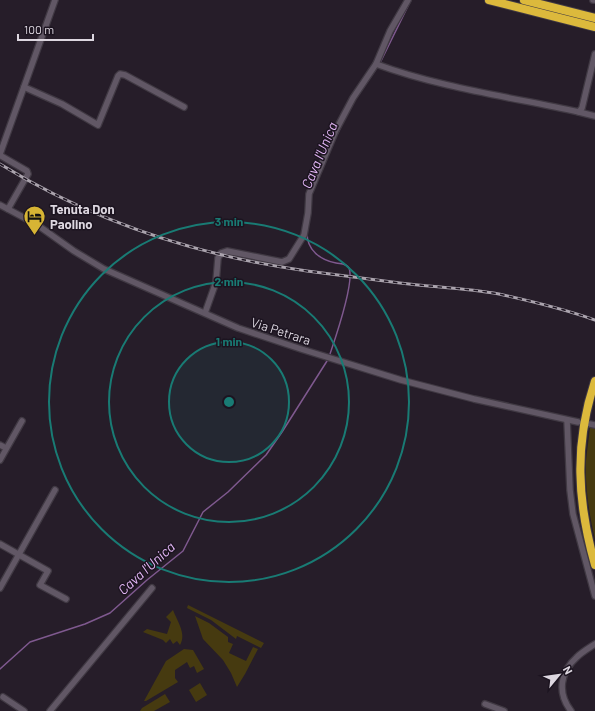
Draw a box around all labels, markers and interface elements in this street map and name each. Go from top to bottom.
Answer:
scale bar [18,16,93,42]
text: 100 m [24,22,54,36]
water label: Cava l'Unica [297,119,341,191]
place label: Tenuta Don Paolino [50,201,115,232]
hotel icon: Tenuta Don Paolino [22,203,48,236]
text: 3 min [215,214,243,228]
text: 2 min [215,274,243,288]
street label: Via Petrara [249,314,313,348]
text: 1 min [216,334,242,348]
centre of rings [222,395,236,409]
water label: Cava l'Unica [114,538,178,598]
north arrow [539,655,579,695]
text: N [561,664,576,676]

